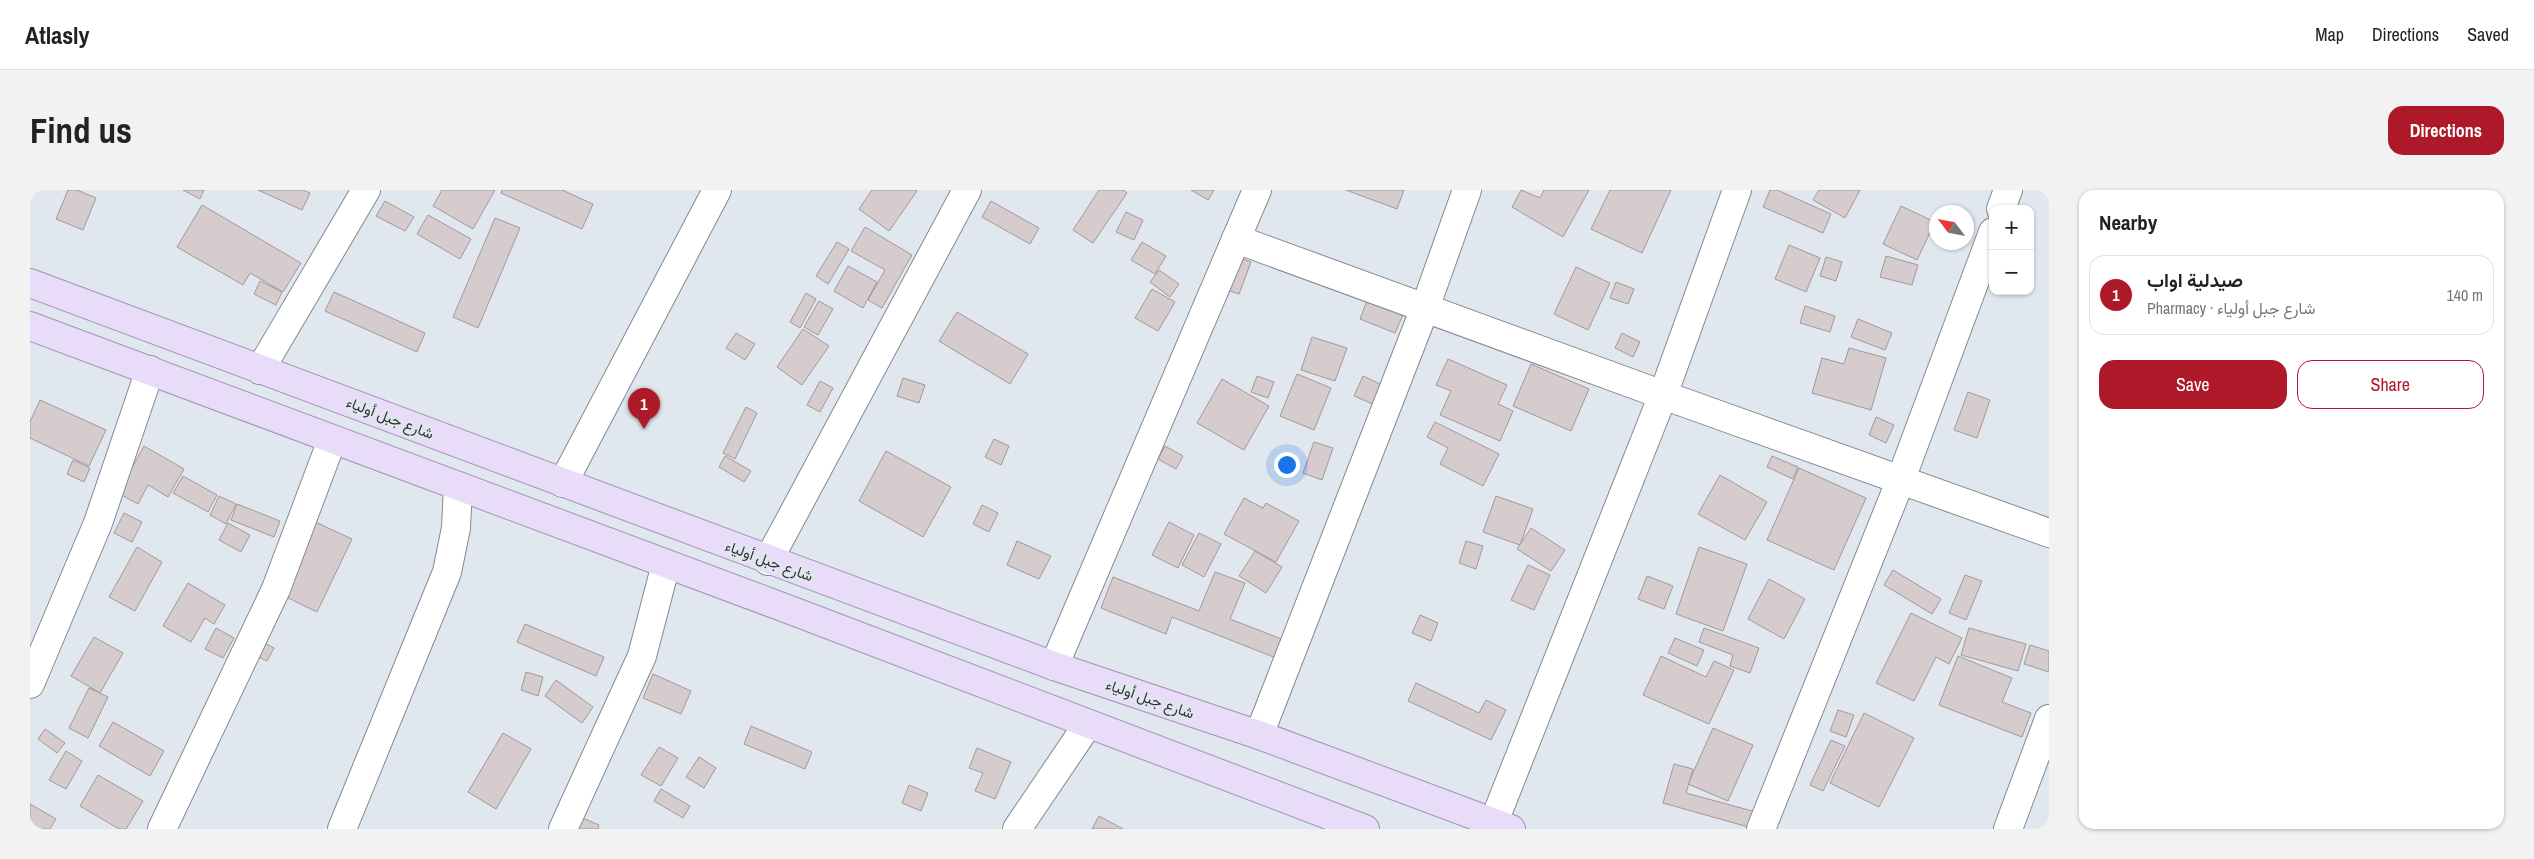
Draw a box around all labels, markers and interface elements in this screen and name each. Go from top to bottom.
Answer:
text: Atlasly [25,19,90,51]
text: Map [2315,22,2344,47]
text: Directions [2372,22,2439,47]
text: Saved [2467,22,2509,47]
button: Directions [2388,106,2504,155]
text: Find us [30,107,132,154]
north arrow [1929,205,1974,250]
map controls [1989,205,2034,295]
button: + [1989,205,2034,250]
text: Nearby [2099,208,2157,237]
button: − [1989,250,2034,295]
text: صيدلية اواب [2147,267,2243,293]
text: 1 [2112,284,2120,306]
text: 140 m [2447,284,2483,306]
text: Pharmacy · شارع جبل أولياء [2147,297,2315,319]
button: Save [2099,360,2287,409]
button: Share [2297,360,2484,409]
pin: 1 [628,388,660,429]
street label: شارع جبل أولياء [343,391,437,445]
your location [1274,452,1300,478]
street label: شارع جبل أولياء [722,535,816,587]
street label: شارع جبل أولياء [1103,674,1197,724]

